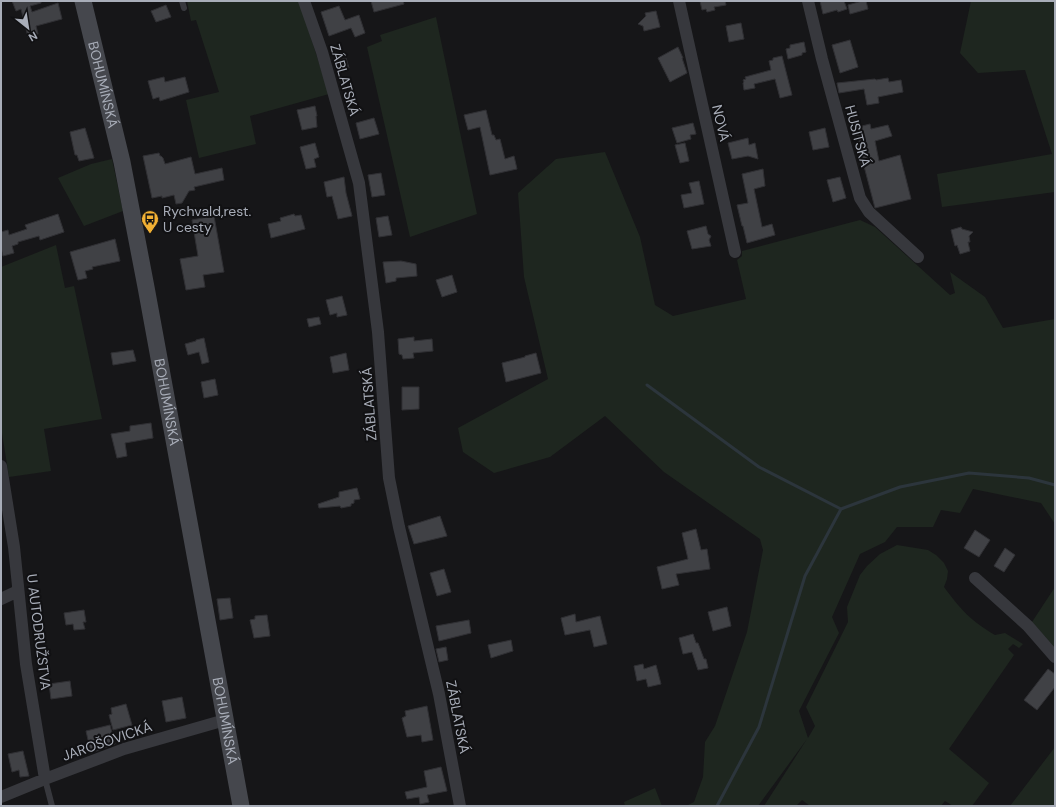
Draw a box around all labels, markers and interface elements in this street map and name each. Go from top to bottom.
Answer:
north arrow [8,8,48,48]
text: N [26,29,40,45]
street label: BOHUMÍNSKÁ [84,40,122,130]
street label: ZÁBLATSKÁ [326,42,364,118]
street label: NOVÁ [708,103,734,143]
street label: HUSITSKÁ [841,103,875,169]
place label: Rychvald,rest. U cesty [163,202,252,236]
bus stop icon: Rychvald,rest. U cesty [140,209,160,234]
street label: BOHUMÍNSKÁ [150,357,184,447]
street label: ZÁBLATSKÁ [357,366,381,442]
street label: U AUTODRUŽSTVA [23,573,55,691]
street label: BOHUMÍNSKÁ [209,676,242,766]
street label: ZÁBLATSKÁ [442,679,474,755]
street label: JAROŠOVICKÁ [60,717,154,765]

